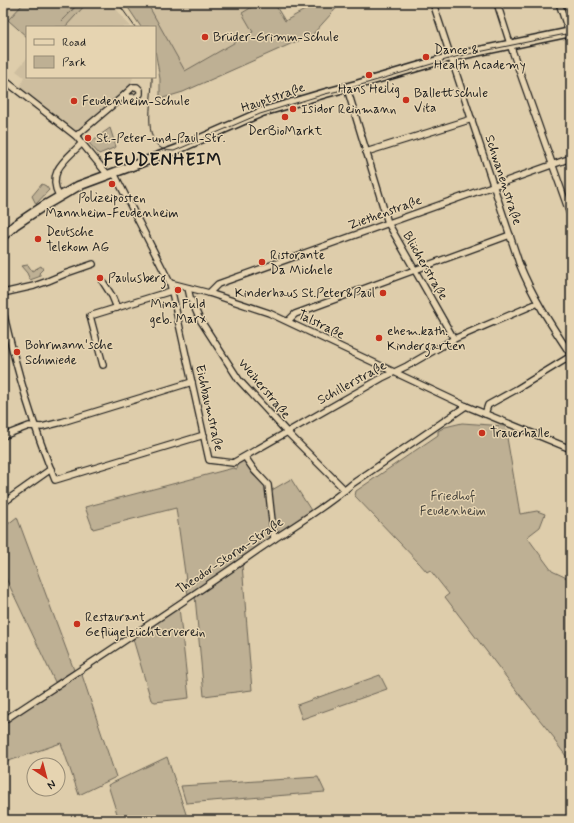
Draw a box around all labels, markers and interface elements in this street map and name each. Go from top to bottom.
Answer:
legend [26,26,156,78]
place label: Brüder-Grimm-Schule [213,29,339,46]
marker: Brüder-Grimm-Schule [200,32,210,42]
text: Road [62,35,86,51]
place label: Dance & Health Academy [434,42,526,74]
marker: Dance & Health Academy [421,52,431,62]
text: Park [62,55,86,71]
marker: Hans Heilig [364,70,374,80]
street label: Hauptstraße [239,79,307,117]
place label: Hans Heilig [338,81,400,98]
place label: Ballettschule Vita [414,85,488,117]
place label: Feudenheim-Schule [82,93,190,110]
marker: Ballettschule Vita [401,95,411,105]
marker: Feudenheim-Schule [69,96,79,106]
place label: Isidor Reinmann [301,101,396,118]
marker: Isidor Reinmann [288,104,298,114]
marker: DerBioMarkt [280,112,290,122]
place label: DerBioMarkt [248,123,322,140]
place label: St.-Peter-und-Paul-Str. [96,130,226,147]
marker: St.-Peter-und-Paul-Str. [83,133,93,143]
street label: Schwanenstraße [480,133,526,227]
district label: FEUDENHEIM [104,149,222,171]
marker: Polizeiposten Mannheim-Feudenheim [107,179,117,189]
place label: Polizeiposten Mannheim-Feudenheim [45,190,179,222]
street label: Ziethenstraße [346,192,424,234]
place label: Deutsche Telekom AG [46,224,109,256]
street label: Blücherstraße [399,229,451,303]
marker: Deutsche Telekom AG [33,234,43,244]
place label: Ristorante Da Michele [270,247,333,279]
marker: Ristorante Da Michele [257,257,267,267]
place label: Paulusberg [108,270,166,289]
marker: Paulusberg [95,273,105,283]
marker: Mina Fuld geb. Marx [173,285,183,295]
place label: Kinderhaus St.Peter&Paul [235,285,375,302]
marker: Kinderhaus St.Peter&Paul [378,288,388,298]
place label: Mina Fuld geb. Marx [150,296,206,328]
street label: Talstraße [295,306,347,344]
place label: ehem.kath. Kindergarten [387,323,466,357]
marker: ehem.kath. Kindergarten [374,333,384,343]
place label: Bohrmann'sche Schmiede [25,337,113,369]
marker: Bohrmann'sche Schmiede [12,347,22,357]
street label: Weiherstraße [234,355,294,423]
street label: Schillerstraße [314,357,390,409]
street label: Eichbaumstraße [191,363,227,453]
place label: Trauerhalle [490,425,550,442]
marker: Trauerhalle [477,428,487,438]
park label: Friedhof Feudenheim [420,488,486,520]
street label: Theodor-Storm-Straße [173,514,287,598]
place label: Restaurant Geflügelzüchterverein [85,609,205,641]
marker: Restaurant Geflügelzüchterverein [72,619,82,629]
north arrow [26,757,66,797]
text: N [44,776,58,792]

